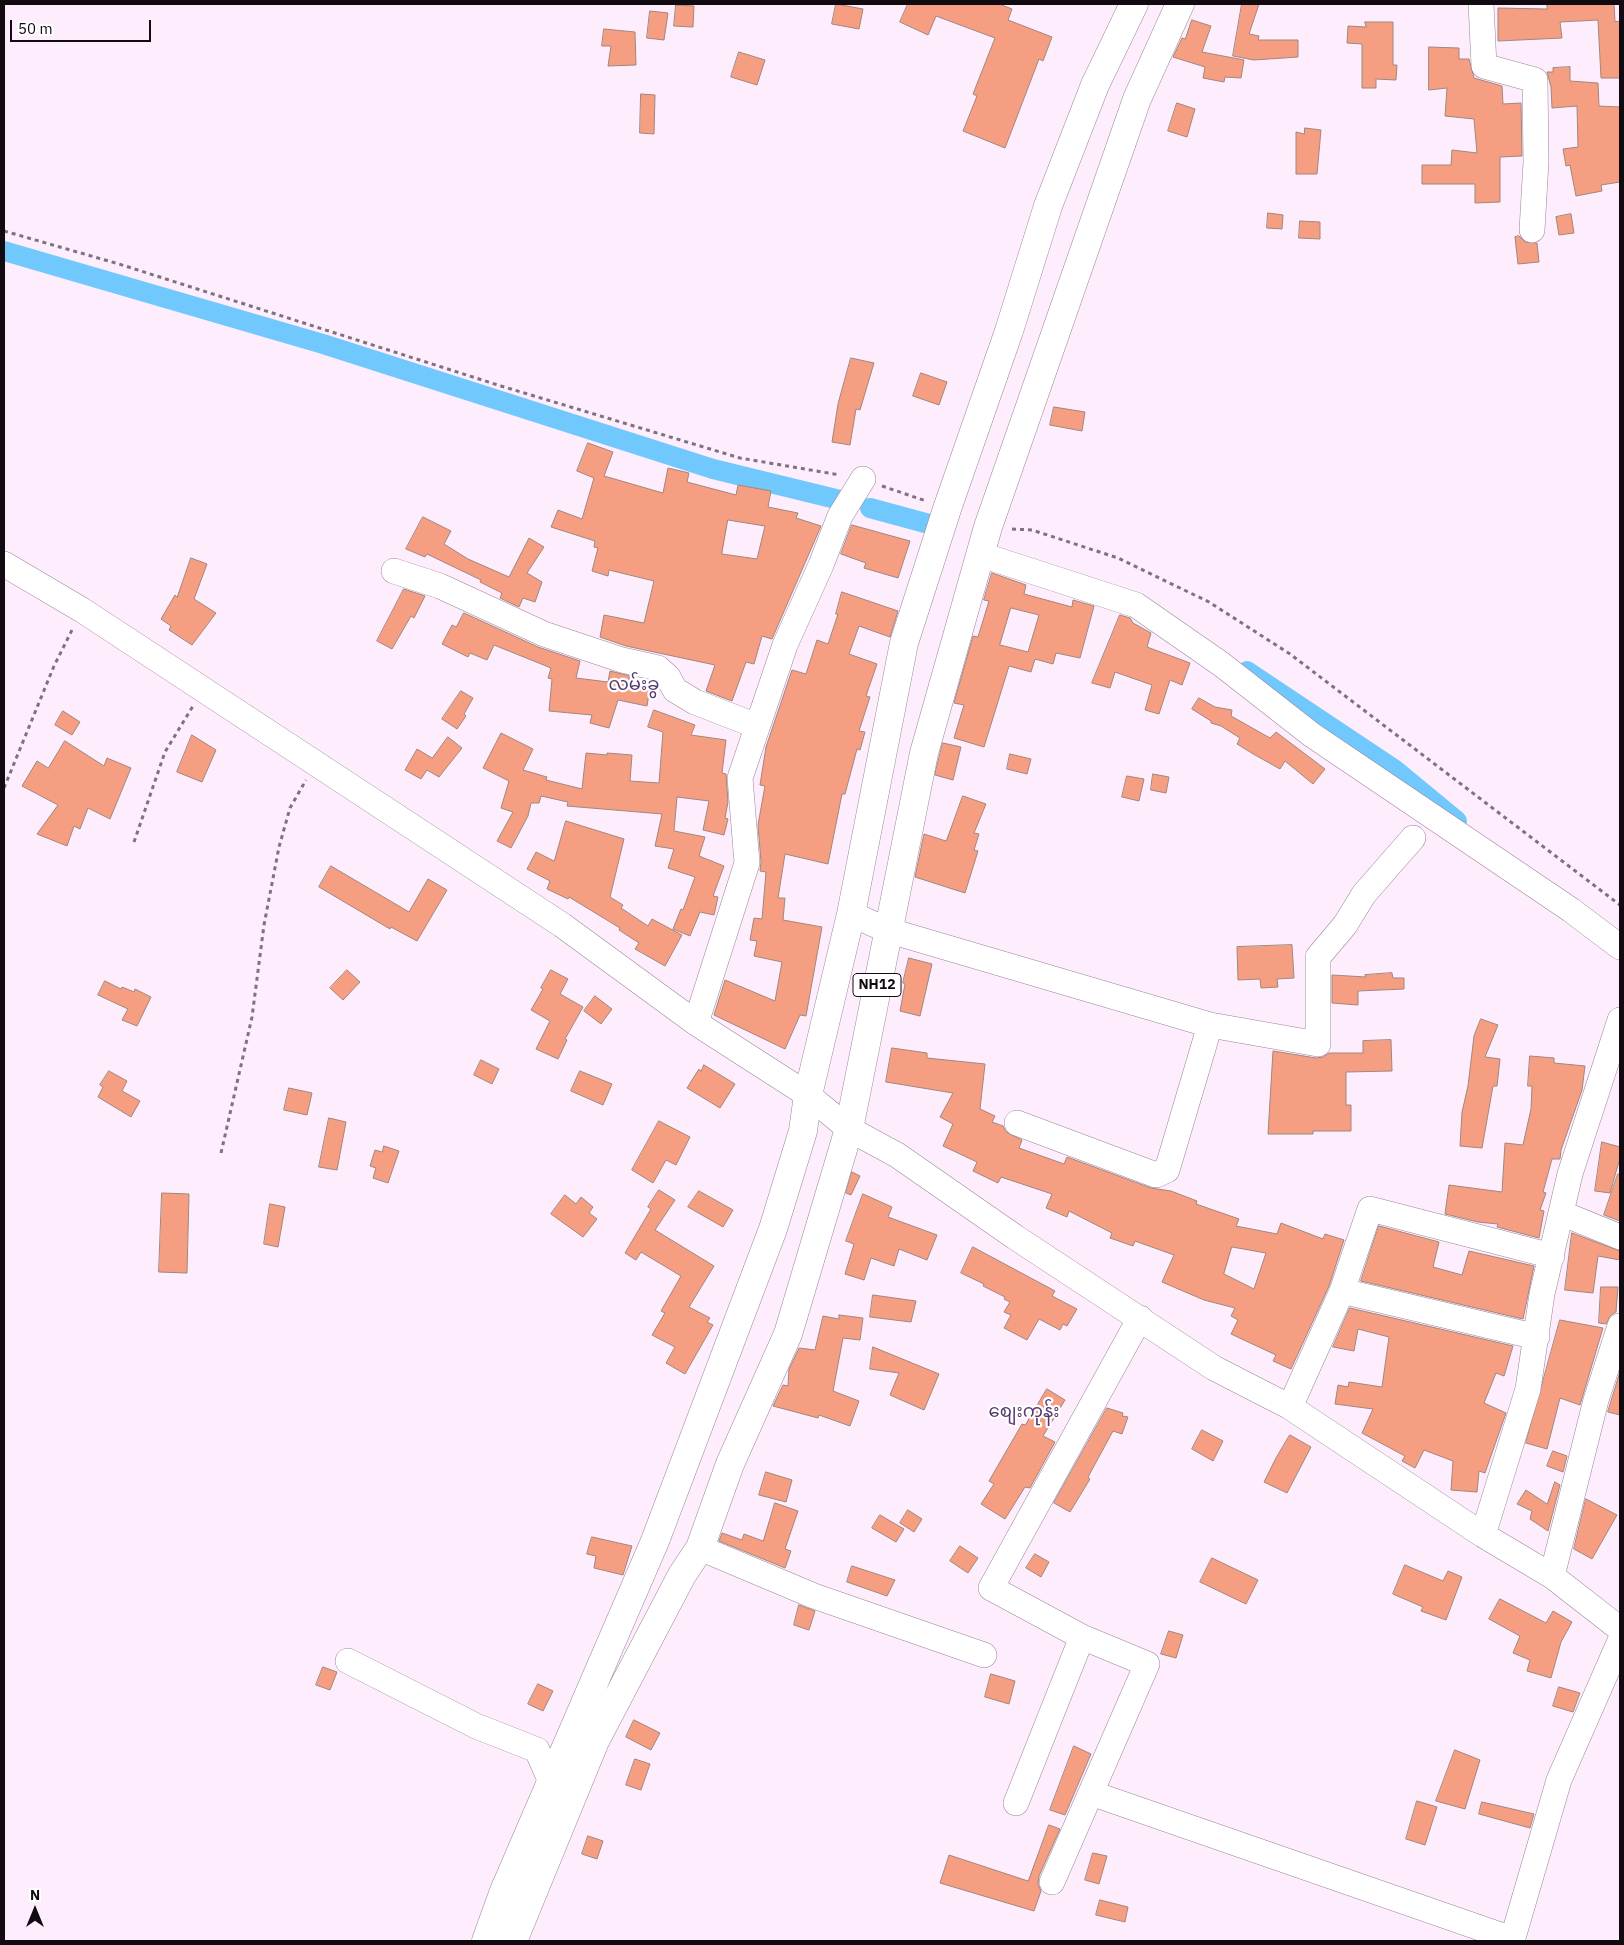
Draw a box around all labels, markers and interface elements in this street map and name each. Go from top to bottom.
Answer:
scale bar [12,10,154,42]
text: 50 m [18,19,53,38]
district label: လမ်းခွ [609,674,659,696]
road number: NH12 [853,974,901,996]
district label: စျေးကုန်း [989,1401,1059,1423]
north arrow [10,1885,60,1935]
text: N [30,1886,40,1904]

